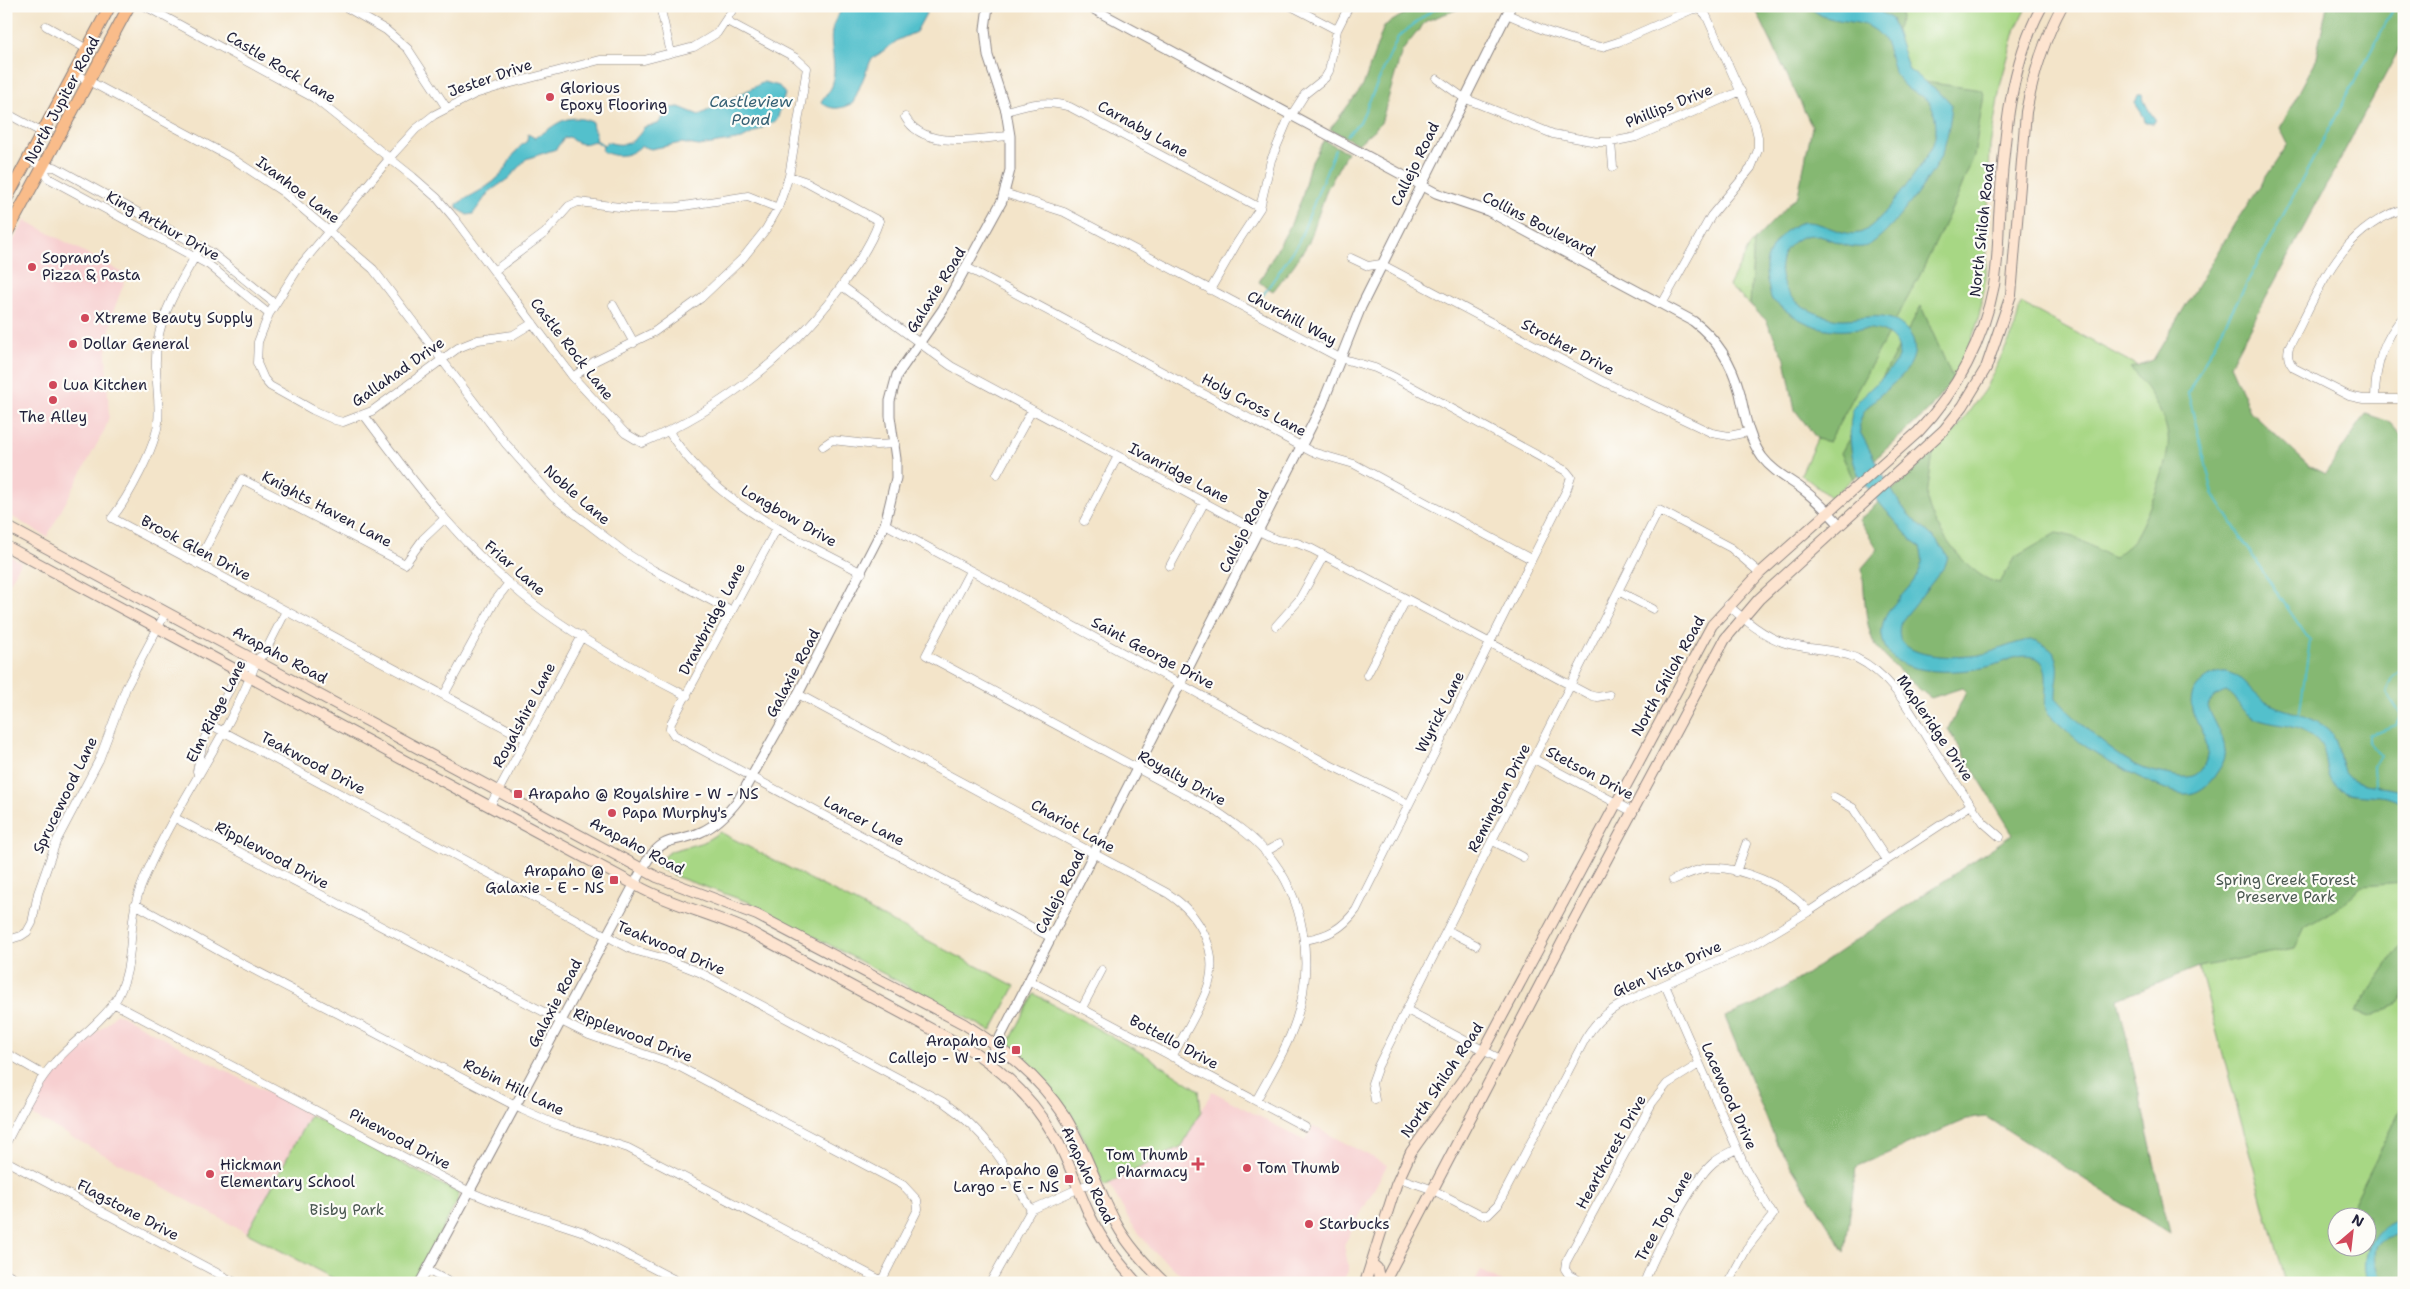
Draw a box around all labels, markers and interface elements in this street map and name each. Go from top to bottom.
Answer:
street label: Castle Rock Lane [222,26,340,108]
street label: North Jupiter Road [20,32,104,167]
street label: Jester Drive [445,54,535,102]
place label: Glorious Epoxy Flooring [560,78,667,115]
street label: Phillips Drive [1622,79,1716,133]
marker: Glorious Epoxy Flooring [544,91,556,103]
water label: Castleview Pond [709,91,794,130]
street label: Carnaby Lane [1094,96,1192,162]
street label: Callejo Road [1386,118,1444,209]
street label: Ivanhoe Lane [252,152,344,228]
street label: North Shiloh Road [1965,161,1999,298]
street label: King Arthur Drive [103,186,223,266]
street label: Collins Boulevard [1479,187,1599,261]
street label: Galaxie Road [902,243,971,337]
place label: Soprano’s Pizza & Pasta [42,248,141,285]
marker: Soprano’s Pizza & Pasta [26,261,38,273]
street label: Churchill Way [1244,286,1340,350]
street label: Castle Rock Lane [526,294,618,404]
place label: Xtreme Beauty Supply [95,308,253,328]
marker: Xtreme Beauty Supply [79,312,91,324]
street label: Strother Drive [1518,314,1618,380]
street label: Gallahad Drive [348,333,448,411]
place label: Dollar General [83,334,189,354]
marker: Dollar General [67,338,79,350]
street label: Holy Cross Lane [1198,369,1310,441]
place label: Lua Kitchen [63,375,147,395]
marker: Lua Kitchen [47,379,59,391]
marker: The Alley [47,394,59,406]
place label: The Alley [19,407,87,427]
street label: Ivanridge Lane [1125,438,1233,508]
street label: Noble Lane [539,461,615,529]
street label: Knights Haven Lane [258,466,396,552]
street label: Longbow Drive [737,480,841,552]
street label: Callejo Road [1214,485,1274,576]
street label: Brook Glen Drive [137,511,255,585]
street label: Friar Lane [480,536,550,600]
street label: Drawbridge Lane [674,559,750,679]
street label: Saint George Drive [1088,612,1218,694]
street label: North Shiloh Road [1627,612,1710,740]
street label: Arapaho Road [229,622,331,689]
street label: Galaxie Road [761,625,825,721]
street label: Elm Ridge Lane [181,656,251,766]
street label: Royalshire Lane [488,659,560,771]
street label: Wyrick Lane [1411,668,1469,756]
street label: Mapleridge Drive [1892,671,1978,785]
street label: Teakwood Drive [257,727,369,799]
street label: Sprucewood Lane [28,733,102,857]
street label: Remington Drive [1463,740,1535,856]
street label: Stetson Drive [1543,742,1637,804]
street label: Royalty Drive [1134,746,1230,810]
place label: Arapaho @ Royalshire - W - NS [528,784,759,804]
marker: Arapaho @ Royalshire - W - NS [512,788,524,800]
street label: Lancer Lane [820,791,908,851]
street label: Chariot Lane [1027,795,1119,857]
place label: Papa Murphy's [622,803,728,823]
marker: Papa Murphy's [606,807,618,819]
street label: Arapaho Road [586,813,688,880]
street label: Ripplewood Drive [211,816,333,894]
street label: Callejo Road [1030,846,1090,937]
place label: Arapaho @ Galaxie - E - NS [485,861,604,898]
park label: Spring Creek Forest Preserve Park [2216,870,2356,907]
marker: Arapaho @ Galaxie - E - NS [608,874,620,886]
street label: Teakwood Drive [614,916,728,980]
street label: Glen Vista Drive [1609,936,1725,1002]
street label: Galaxie Road [523,955,587,1051]
street label: Ripplewood Drive [570,1003,696,1067]
street label: Bottello Drive [1126,1010,1222,1074]
street label: North Shiloh Road [1396,1018,1488,1141]
place label: Arapaho @ Callejo - W - NS [889,1031,1006,1068]
street label: Lacewood Drive [1696,1039,1762,1153]
marker: Arapaho @ Callejo - W - NS [1010,1044,1022,1056]
street label: Robin Hill Lane [460,1054,568,1120]
street label: Hearthcrest Drive [1571,1091,1651,1213]
street label: Pinewood Drive [346,1104,454,1174]
street label: Arapaho Road [1057,1123,1119,1227]
place label: Tom Thumb Pharmacy [1105,1145,1188,1182]
place label: Hickman Elementary School [220,1155,356,1192]
marker: Tom Thumb Pharmacy [1192,1158,1204,1170]
place label: Tom Thumb [1257,1158,1340,1178]
place label: Arapaho @ Largo - E - NS [953,1160,1059,1197]
marker: Tom Thumb [1241,1162,1253,1174]
street label: Tree Top Lane [1631,1167,1697,1265]
marker: Hickman Elementary School [204,1168,216,1180]
marker: Arapaho @ Largo - E - NS [1063,1173,1075,1185]
street label: Flagstone Drive [74,1175,182,1245]
park label: Bisby Park [310,1200,384,1220]
north arrow [2328,1206,2378,1256]
text: N [2349,1210,2367,1231]
place label: Starbucks [1319,1214,1390,1234]
marker: Starbucks [1303,1218,1315,1230]

